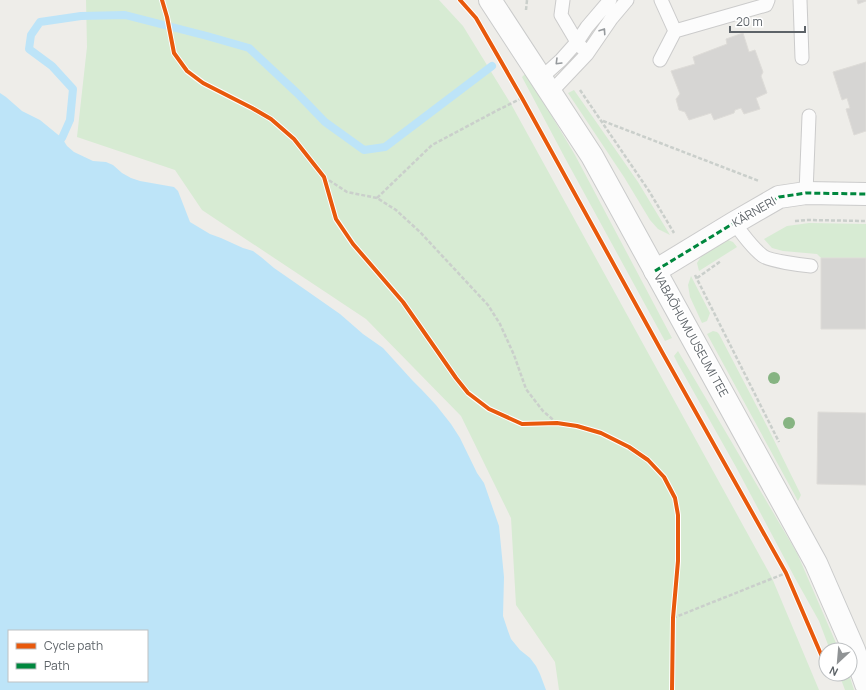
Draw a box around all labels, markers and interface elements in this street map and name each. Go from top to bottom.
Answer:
scale bar [730,8,805,34]
text: 20 m [736,13,763,30]
one-way arrow [598,28,606,35]
one-way arrow [555,57,563,65]
street label: KÄRNERI [729,192,779,231]
street label: VABAÕHUMUUSEUMI TEE [650,270,733,400]
legend [8,630,148,682]
text: Cycle path [44,637,103,654]
north arrow [818,642,858,682]
text: Path [44,657,70,674]
text: N [826,663,840,680]

